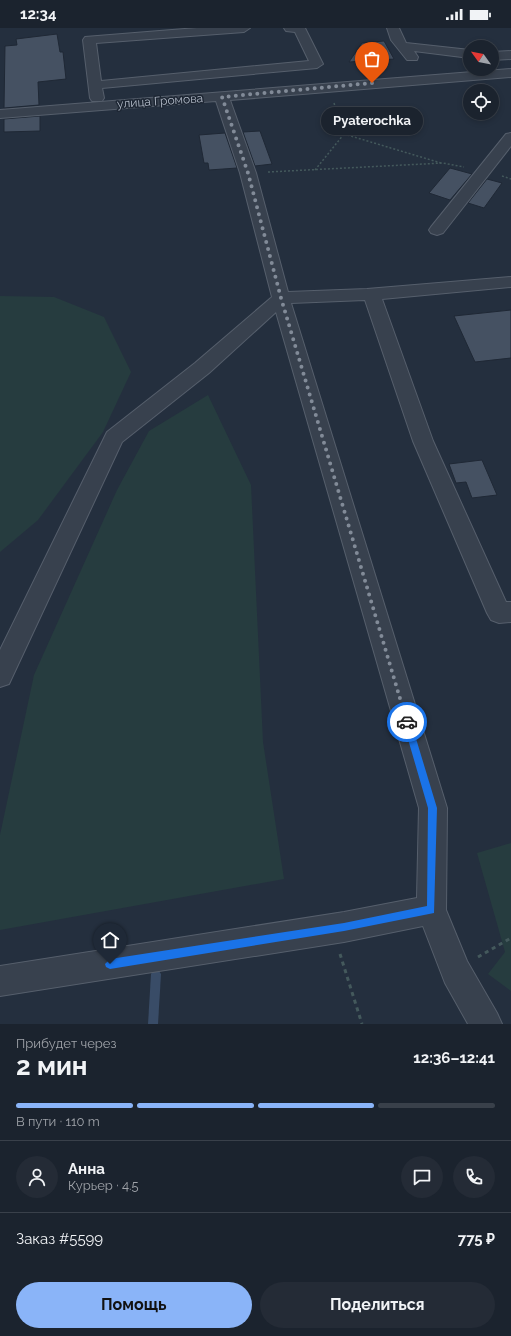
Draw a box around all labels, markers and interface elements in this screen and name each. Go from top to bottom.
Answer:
text: 12:34 [20,5,57,23]
north arrow [463,40,499,76]
map controls [463,40,499,120]
pin [355,42,389,83]
icon: bag [361,48,383,70]
button: locate [463,84,499,120]
street label: улица Громова [116,91,204,111]
callout: Pyaterochka [321,107,423,135]
text: Pyaterochka [333,113,411,128]
courier [387,702,427,742]
icon: car [396,711,418,733]
pin [93,923,127,964]
icon: home [99,929,121,951]
text: Прибудет через [16,1036,116,1051]
text: 12:36–12:41 [413,1049,495,1067]
text: 2 мин [16,1051,88,1081]
text: В пути · 110 m [16,1114,100,1129]
button: person [16,1156,58,1198]
button: chat [401,1156,443,1198]
button: phone [453,1156,495,1198]
text: Анна [68,1160,105,1178]
text: Курьер · 4.5 [68,1178,139,1193]
text: Заказ #5599 [16,1230,103,1248]
text: 775 ₽ [458,1230,495,1248]
button: Помощь [16,1282,252,1328]
button: Поделиться [260,1282,495,1328]

